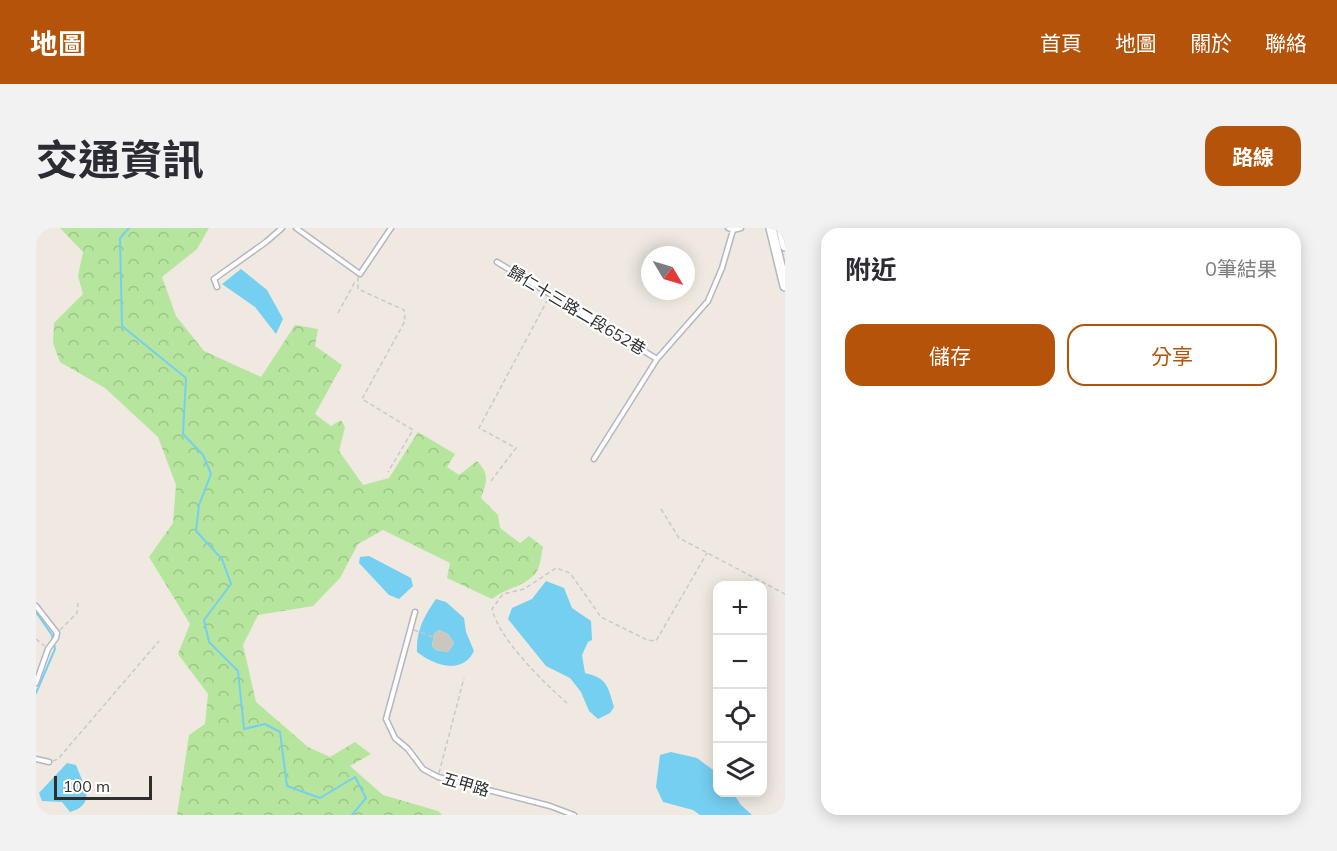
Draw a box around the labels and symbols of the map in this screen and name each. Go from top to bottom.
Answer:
north arrow [641,246,695,300]
street label: 歸仁十三路二段652巷 [505,261,649,359]
street label: 五甲路 [440,768,492,800]
scale bar [54,773,152,800]

